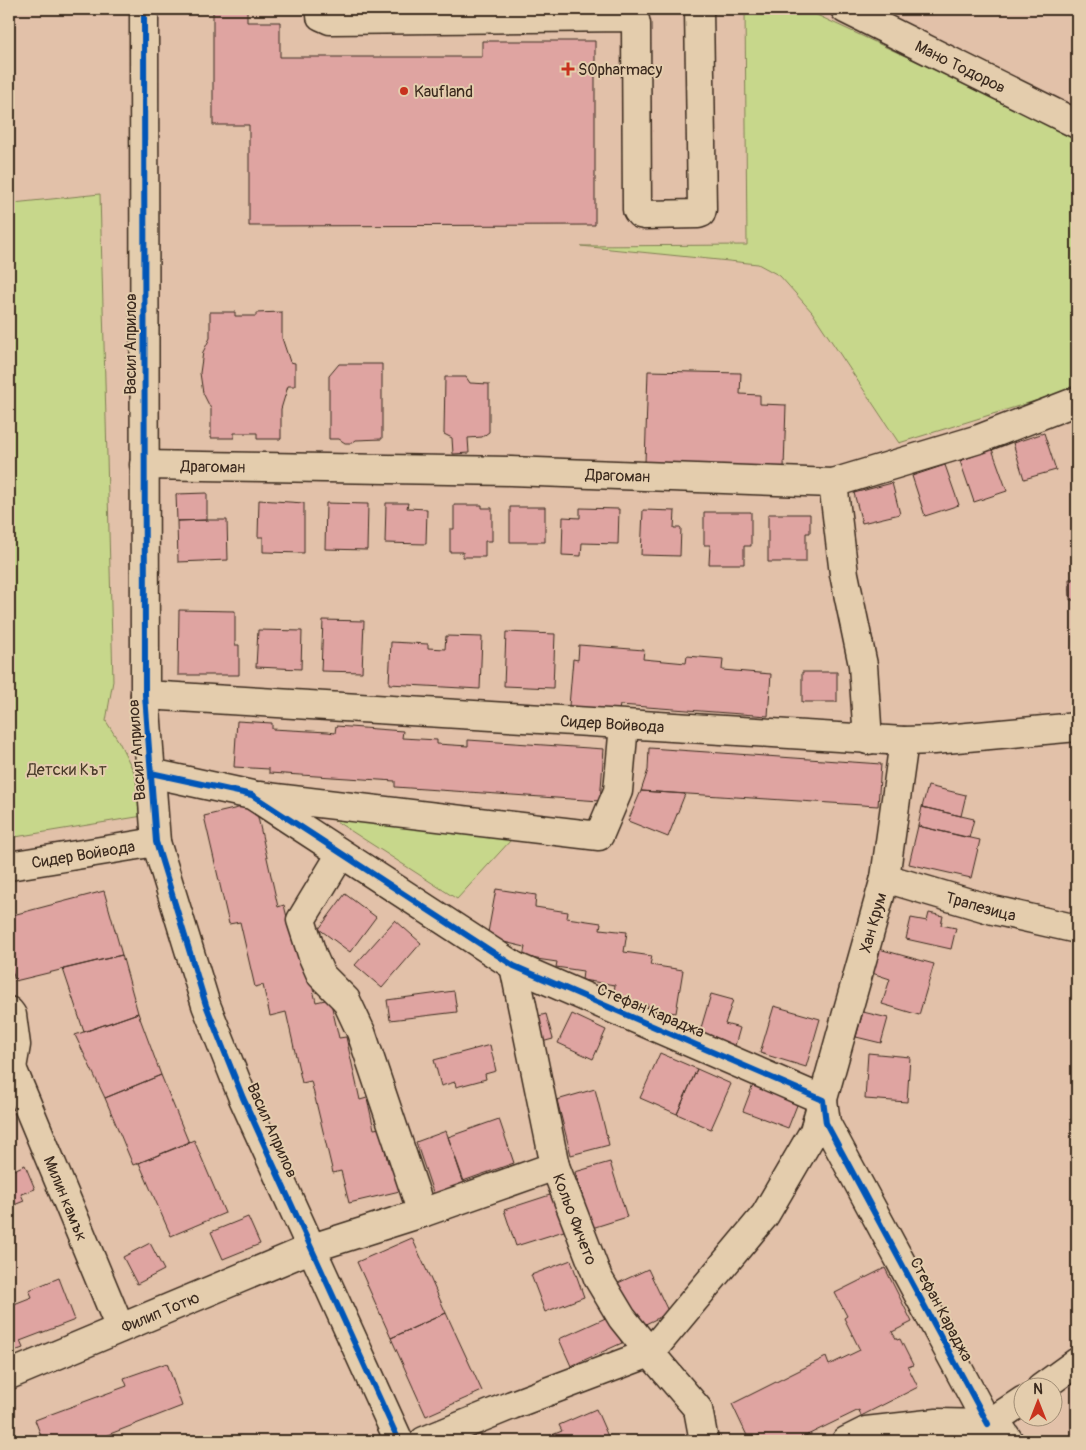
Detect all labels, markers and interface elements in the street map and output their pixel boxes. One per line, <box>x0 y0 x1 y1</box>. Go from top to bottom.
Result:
street label: Мано Тодоров <box>911 36 1009 98</box>
place label: SOpharmacy <box>578 60 662 80</box>
marker: SOpharmacy <box>562 63 574 75</box>
place label: Kaufland <box>414 82 473 102</box>
marker: Kaufland <box>398 85 410 97</box>
street label: Васил Априлов <box>121 293 141 395</box>
street label: Драгоман <box>179 457 245 478</box>
street label: Драгоман <box>584 465 651 487</box>
street label: Васил Априлов <box>123 698 151 801</box>
street label: Сидер Войвода <box>559 711 665 737</box>
park label: Детски Кът <box>26 760 107 780</box>
street label: Сидер Войвода <box>30 837 136 873</box>
street label: Трапезица <box>943 888 1018 926</box>
street label: Хан Крум <box>856 890 891 955</box>
street label: Стефан Караджа <box>594 979 707 1043</box>
street label: Васил Априлов <box>242 1080 302 1181</box>
street label: Милин камък <box>39 1153 92 1244</box>
street label: Кольо Фичето <box>548 1171 601 1268</box>
street label: Стефан Караджа <box>905 1254 977 1365</box>
street label: Филип Тотю <box>118 1287 203 1338</box>
north arrow <box>1014 1378 1064 1428</box>
text: N <box>1033 1381 1043 1398</box>

